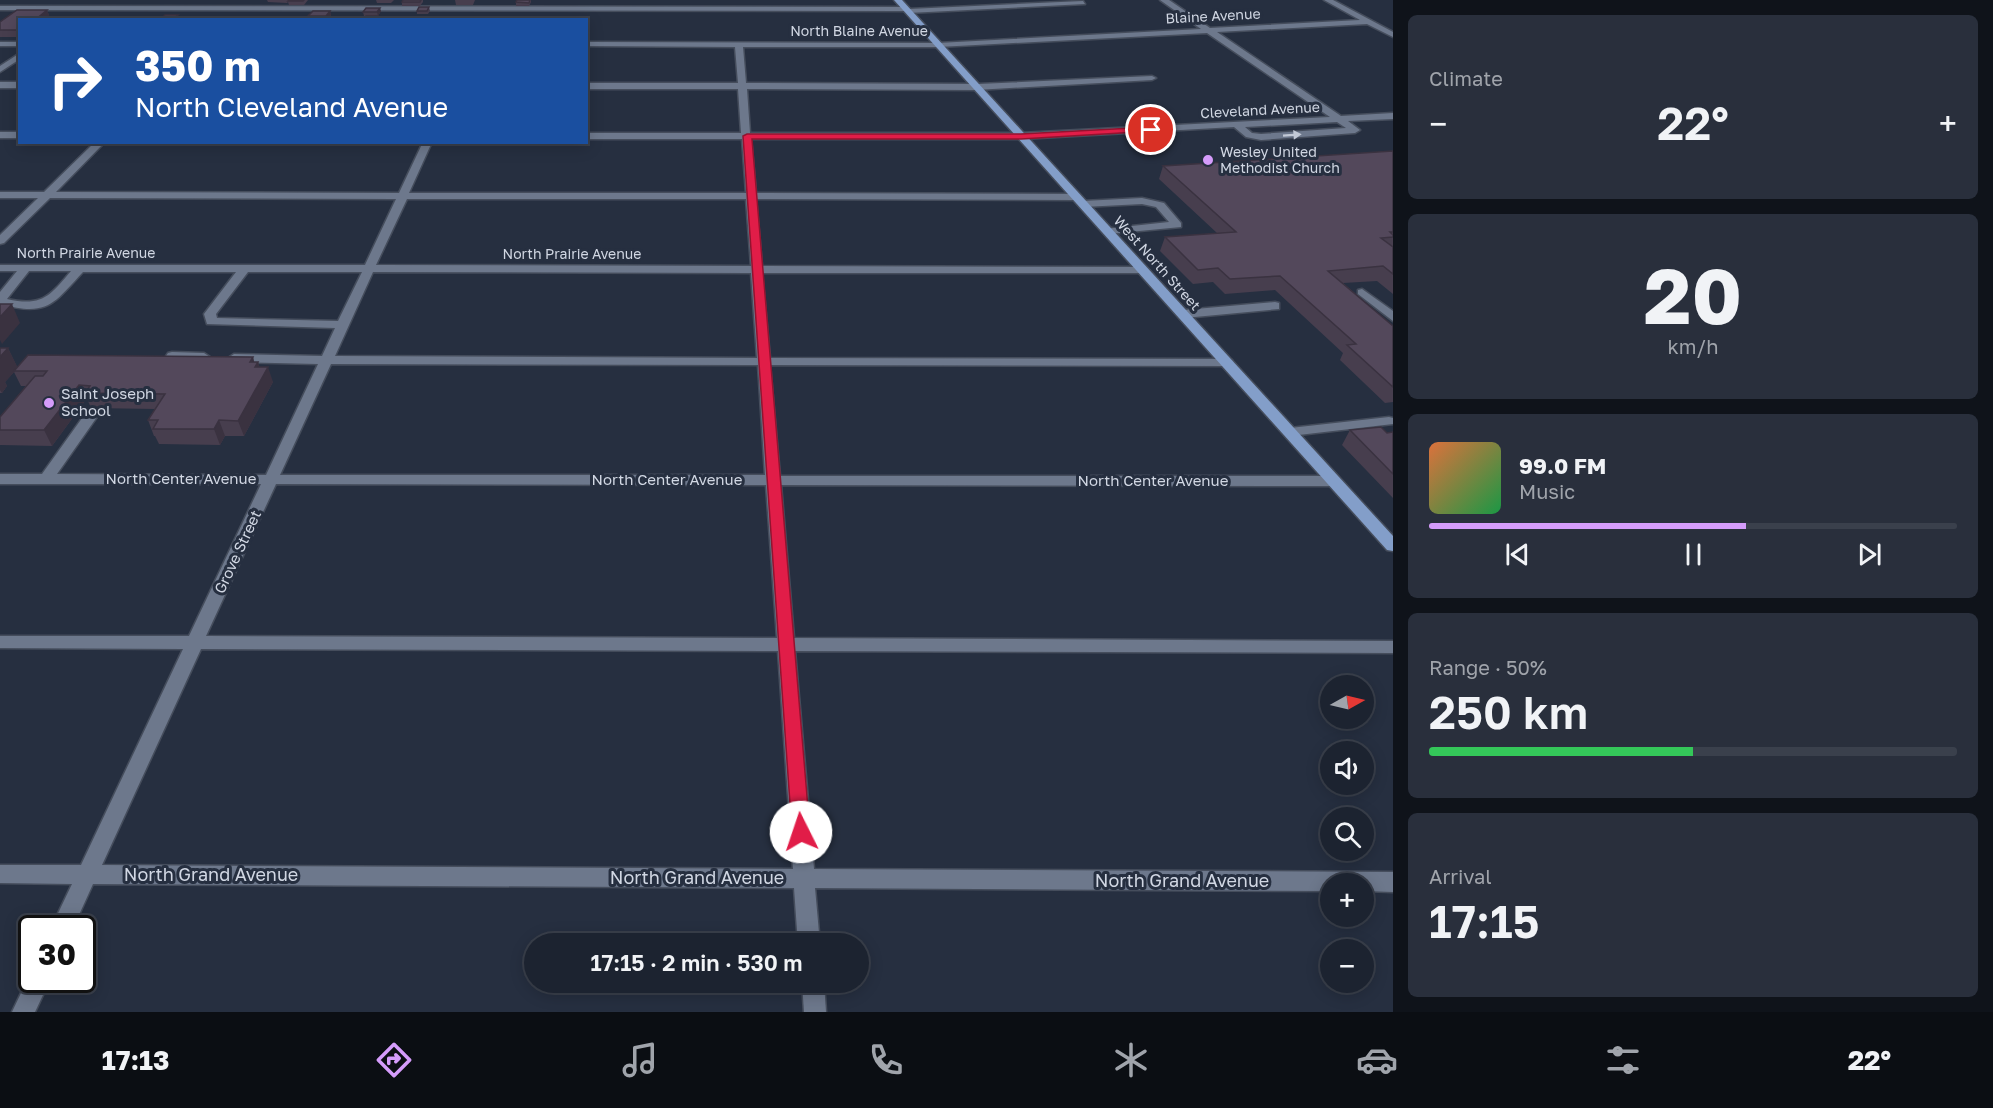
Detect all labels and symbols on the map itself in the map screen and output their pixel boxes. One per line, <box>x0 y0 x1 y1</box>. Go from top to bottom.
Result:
street label: Blaine Avenue <box>1165 5 1261 26</box>
street label: North Blaine Avenue <box>790 22 928 39</box>
street label: Cleveland Avenue <box>1200 98 1320 121</box>
pin <box>1125 104 1176 155</box>
one-way arrow <box>1283 131 1302 140</box>
place label: Wesley United Methodist Church <box>1220 143 1340 176</box>
marker: Wesley United Methodist Church <box>1201 153 1215 167</box>
street label: West North Street <box>1110 212 1204 313</box>
street label: North Prairie Avenue <box>17 244 155 261</box>
street label: North Prairie Avenue <box>503 245 641 262</box>
place label: Saint Joseph School <box>61 384 154 419</box>
marker: Saint Joseph School <box>42 396 56 410</box>
street label: North Center Avenue <box>106 469 257 487</box>
street label: North Center Avenue <box>592 470 743 488</box>
street label: North Center Avenue <box>1078 471 1229 489</box>
street label: Grove Street <box>210 507 264 596</box>
north arrow <box>1320 675 1374 729</box>
position arrow <box>769 800 833 864</box>
street label: North Grand Avenue <box>124 863 298 885</box>
street label: North Grand Avenue <box>610 866 784 888</box>
street label: North Grand Avenue <box>1095 869 1269 891</box>
speed limit sign: 30 <box>18 915 96 993</box>

